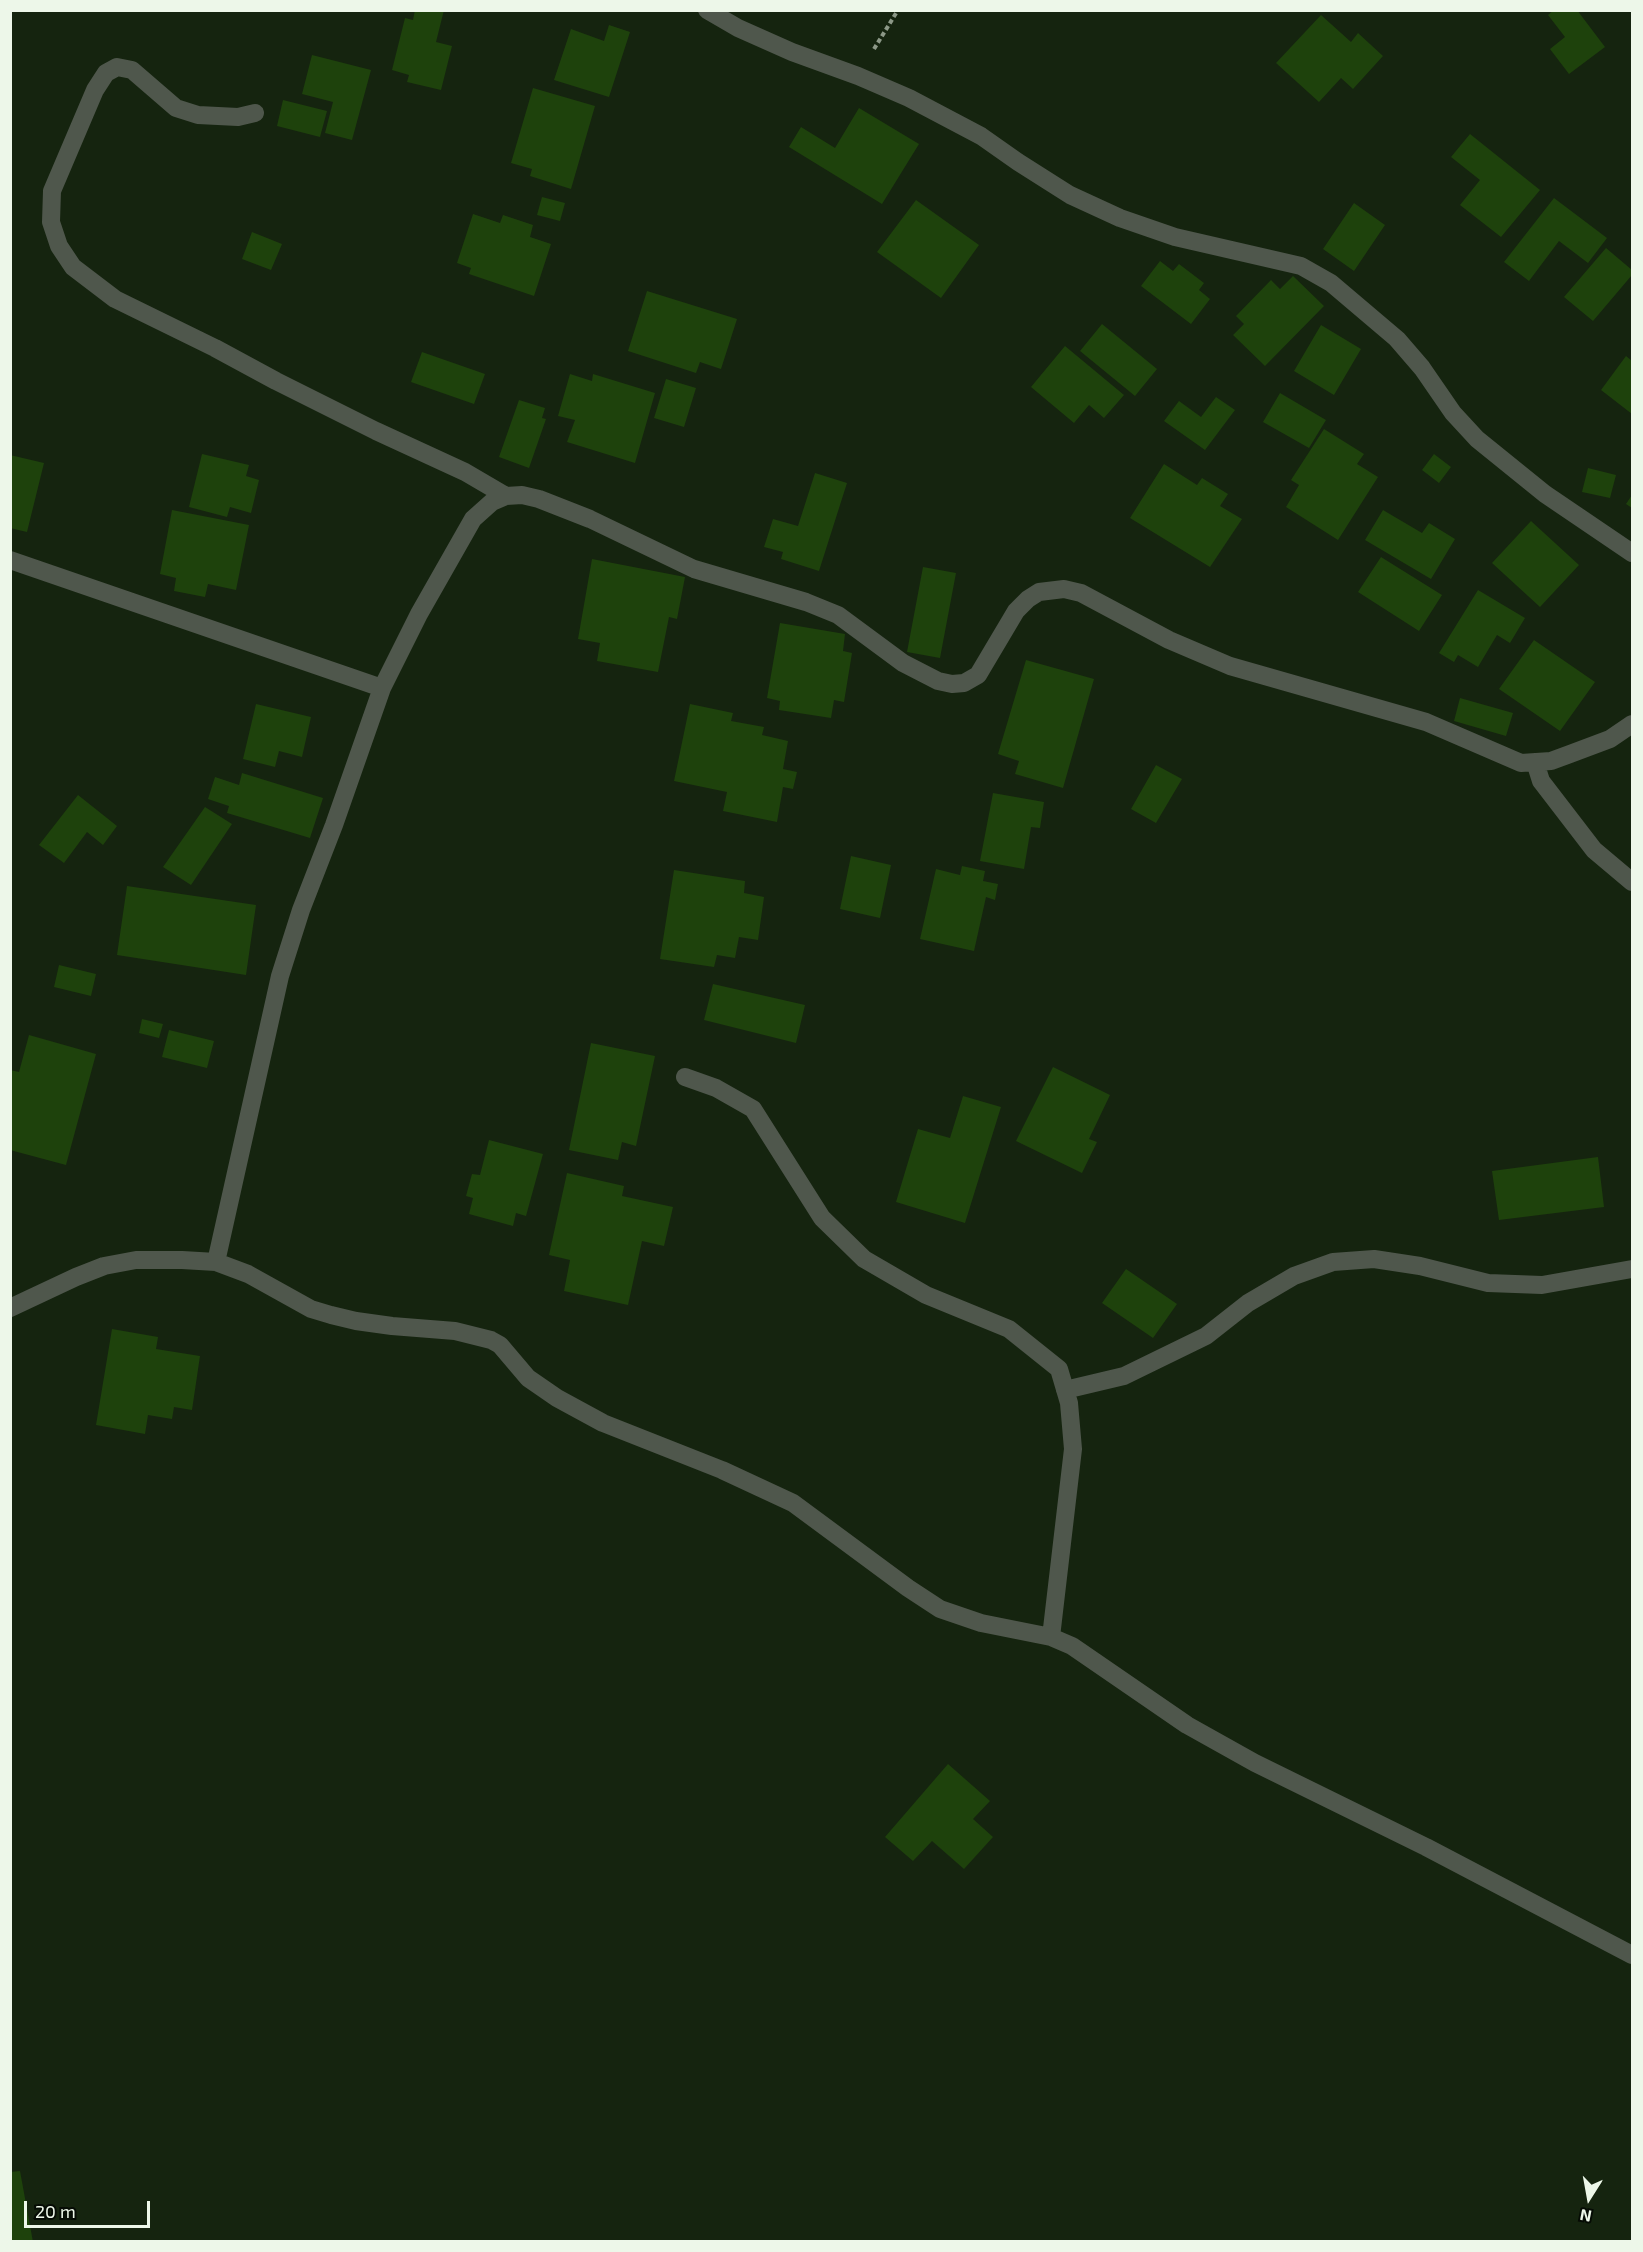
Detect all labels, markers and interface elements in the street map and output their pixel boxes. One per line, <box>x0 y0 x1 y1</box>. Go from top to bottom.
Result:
north arrow <box>1559 2168 1619 2228</box>
scale bar <box>27 2189 153 2227</box>
text: 20 m <box>35 2200 76 2222</box>
text: N <box>1578 2206 1593 2227</box>

